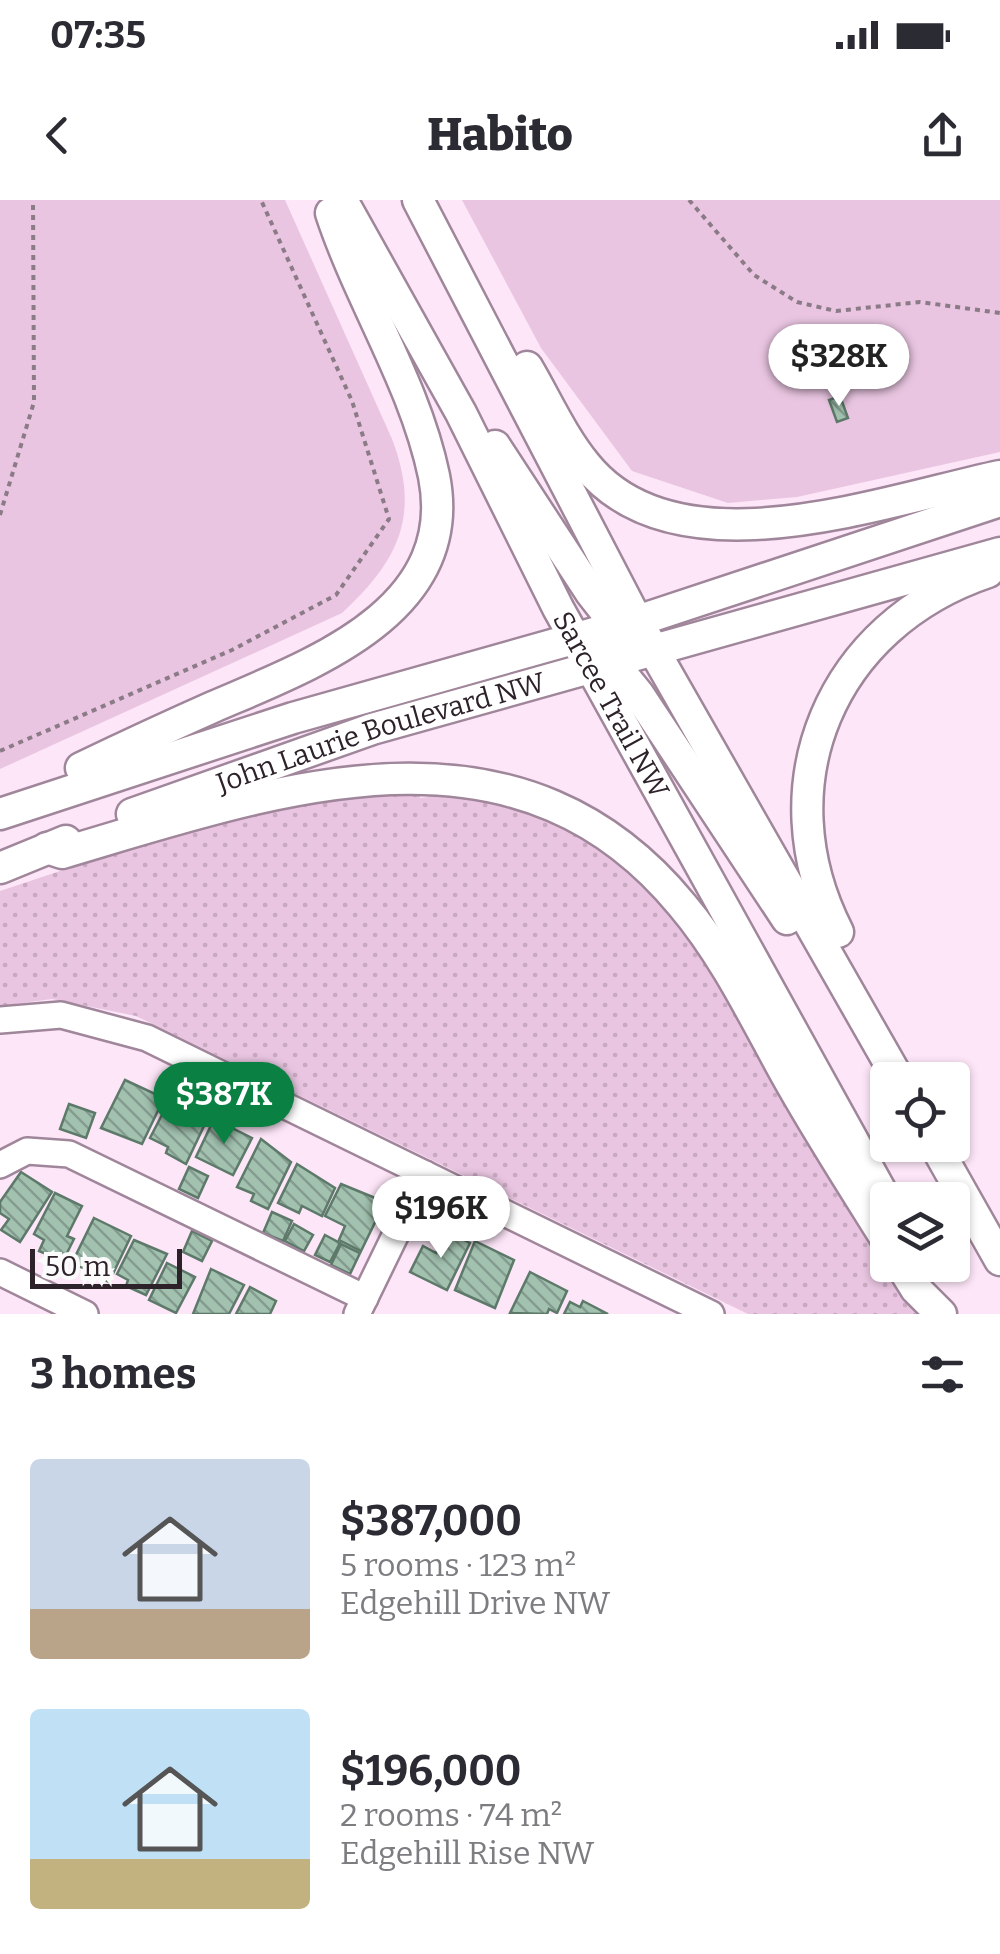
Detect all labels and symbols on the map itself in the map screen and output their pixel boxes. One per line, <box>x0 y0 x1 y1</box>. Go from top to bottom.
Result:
pin: $328K <box>769 324 909 409</box>
street label: Sarcee Trail NW <box>546 606 676 804</box>
street label: John Laurie Boulevard NW <box>211 665 549 800</box>
pin: $387K <box>154 1062 294 1147</box>
pin: $196K <box>371 1176 511 1261</box>
scale bar <box>30 1244 182 1288</box>

